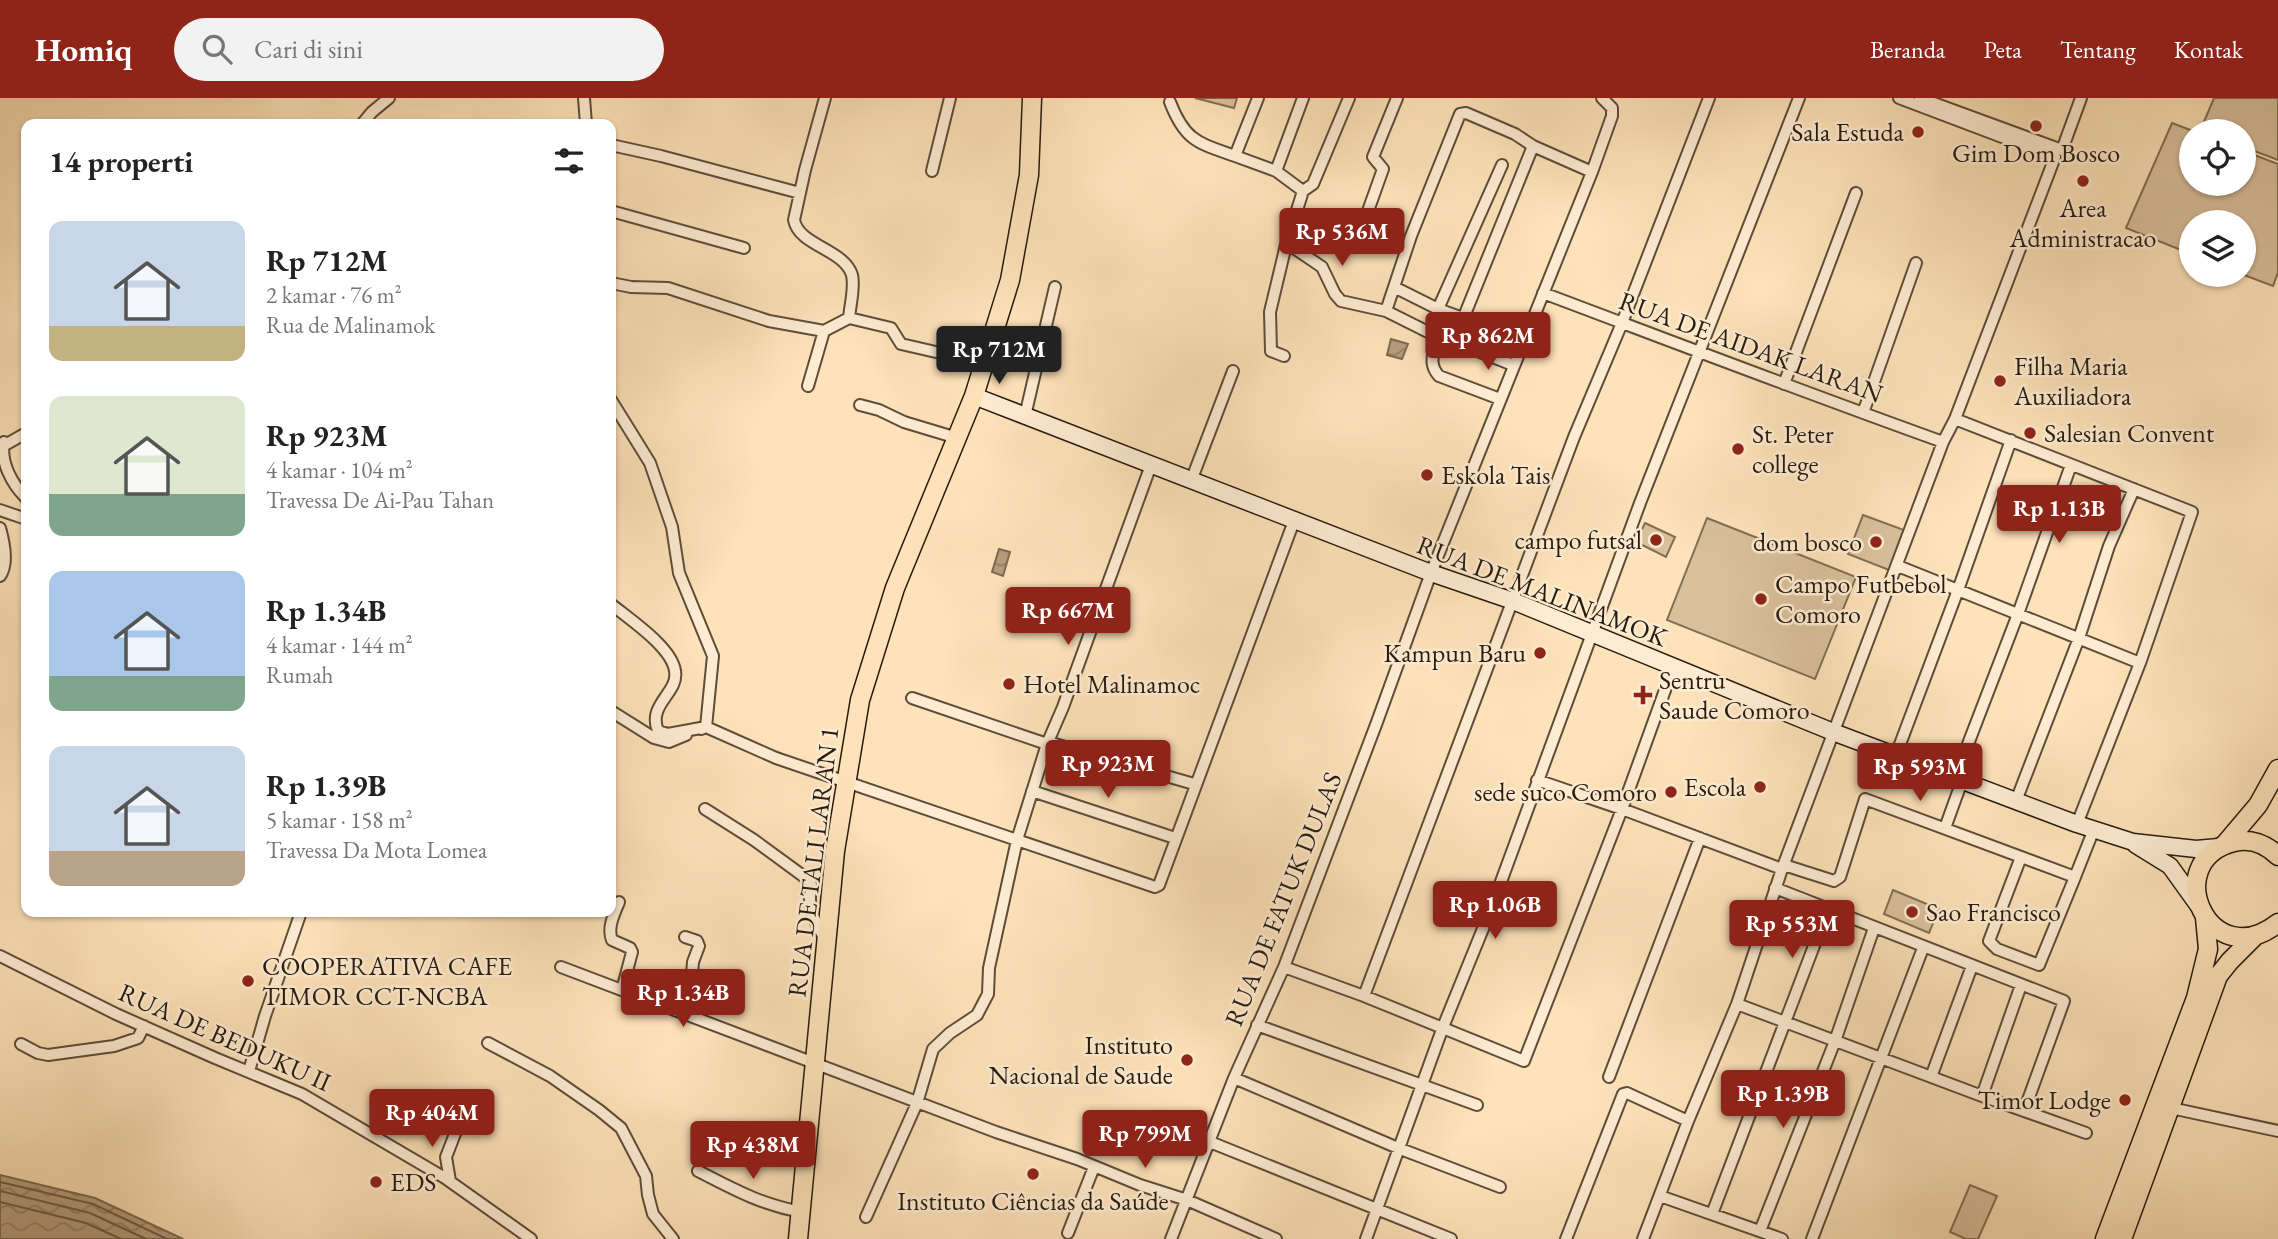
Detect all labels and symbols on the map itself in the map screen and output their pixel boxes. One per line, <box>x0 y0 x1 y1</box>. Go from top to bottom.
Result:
place label: Sala Estuda <box>1791 115 1905 149</box>
marker: Gim Dom Bosco <box>2028 118 2044 134</box>
marker: Sala Estuda <box>1910 124 1926 140</box>
place label: Gim Dom Bosco <box>1952 136 2120 170</box>
marker: Area Administracao <box>2075 173 2091 189</box>
place label: Area Administracao <box>2009 191 2156 255</box>
pin: Rp 536M <box>1277 208 1407 268</box>
street label: RUA DE AIDAK LARAN <box>1614 283 1888 411</box>
pin: Rp 862M <box>1423 313 1553 372</box>
pin: Rp 712M <box>934 327 1064 386</box>
place label: Filha Maria Auxiliadora <box>2013 349 2132 413</box>
marker: Filha Maria Auxiliadora <box>1992 373 2008 389</box>
place label: Salesian Convent <box>2044 416 2214 450</box>
place label: St. Peter college <box>1752 417 1834 481</box>
marker: Salesian Convent <box>2022 425 2038 441</box>
marker: St. Peter college <box>1730 441 1746 457</box>
place label: Eskola Tais <box>1441 458 1550 492</box>
marker: Eskola Tais <box>1419 467 1435 483</box>
pin: Rp 1.13B <box>1987 486 2131 545</box>
place label: campo futsal <box>1514 523 1642 557</box>
place label: dom bosco <box>1753 525 1862 559</box>
street label: RUA DE MALINAMOK <box>1412 528 1672 655</box>
marker: campo futsal <box>1648 532 1664 548</box>
marker: dom bosco <box>1868 534 1884 550</box>
place label: Campo Futbebol Comoro <box>1775 567 1946 631</box>
pin: Rp 667M <box>1003 588 1133 647</box>
marker: Campo Futbebol Comoro <box>1753 591 1769 607</box>
place label: Kampun Baru <box>1384 636 1526 670</box>
marker: Kampun Baru <box>1532 645 1548 661</box>
place label: Sentru Saude Comoro <box>1659 663 1810 727</box>
place label: Hotel Malinamoc <box>1023 667 1200 701</box>
marker: Hotel Malinamoc <box>1001 676 1017 692</box>
marker: Sentru Saude Comoro <box>1633 685 1653 705</box>
street label: RUA DE TALI LARAN 1 <box>780 725 846 999</box>
pin: Rp 923M <box>1043 740 1173 800</box>
pin: Rp 593M <box>1855 744 1985 803</box>
street label: RUA DE FATUK DULAS <box>1217 767 1349 1031</box>
place label: Escola <box>1684 770 1747 804</box>
place label: sede suco Comoro <box>1474 775 1657 809</box>
marker: Escola <box>1752 779 1768 795</box>
marker: sede suco Comoro <box>1663 784 1679 800</box>
pin: Rp 1.06B <box>1423 882 1567 941</box>
place label: Sao Francisco <box>1926 895 2061 929</box>
pin: Rp 553M <box>1727 900 1857 960</box>
marker: Sao Francisco <box>1904 904 1920 920</box>
place label: COOPERATIVA CAFE TIMOR CCT-NCBA <box>262 949 513 1013</box>
pin: Rp 1.34B <box>611 970 755 1029</box>
marker: COOPERATIVA CAFE TIMOR CCT-NCBA <box>240 973 256 989</box>
street label: RUA DE BEDUKU II <box>114 975 337 1099</box>
place label: Instituto Nacional de Saude <box>989 1028 1173 1092</box>
marker: Instituto Nacional de Saude <box>1179 1052 1195 1068</box>
pin: Rp 1.39B <box>1711 1070 1855 1130</box>
place label: Timor Lodge <box>1978 1083 2111 1117</box>
pin: Rp 404M <box>367 1090 497 1149</box>
marker: Timor Lodge <box>2117 1092 2133 1108</box>
pin: Rp 799M <box>1080 1110 1210 1170</box>
pin: Rp 438M <box>688 1122 818 1181</box>
place label: EDS <box>390 1165 436 1199</box>
marker: Instituto Ciências da Saúde <box>1025 1166 1041 1182</box>
marker: EDS <box>368 1174 384 1190</box>
place label: Instituto Ciências da Saúde <box>897 1184 1169 1218</box>

